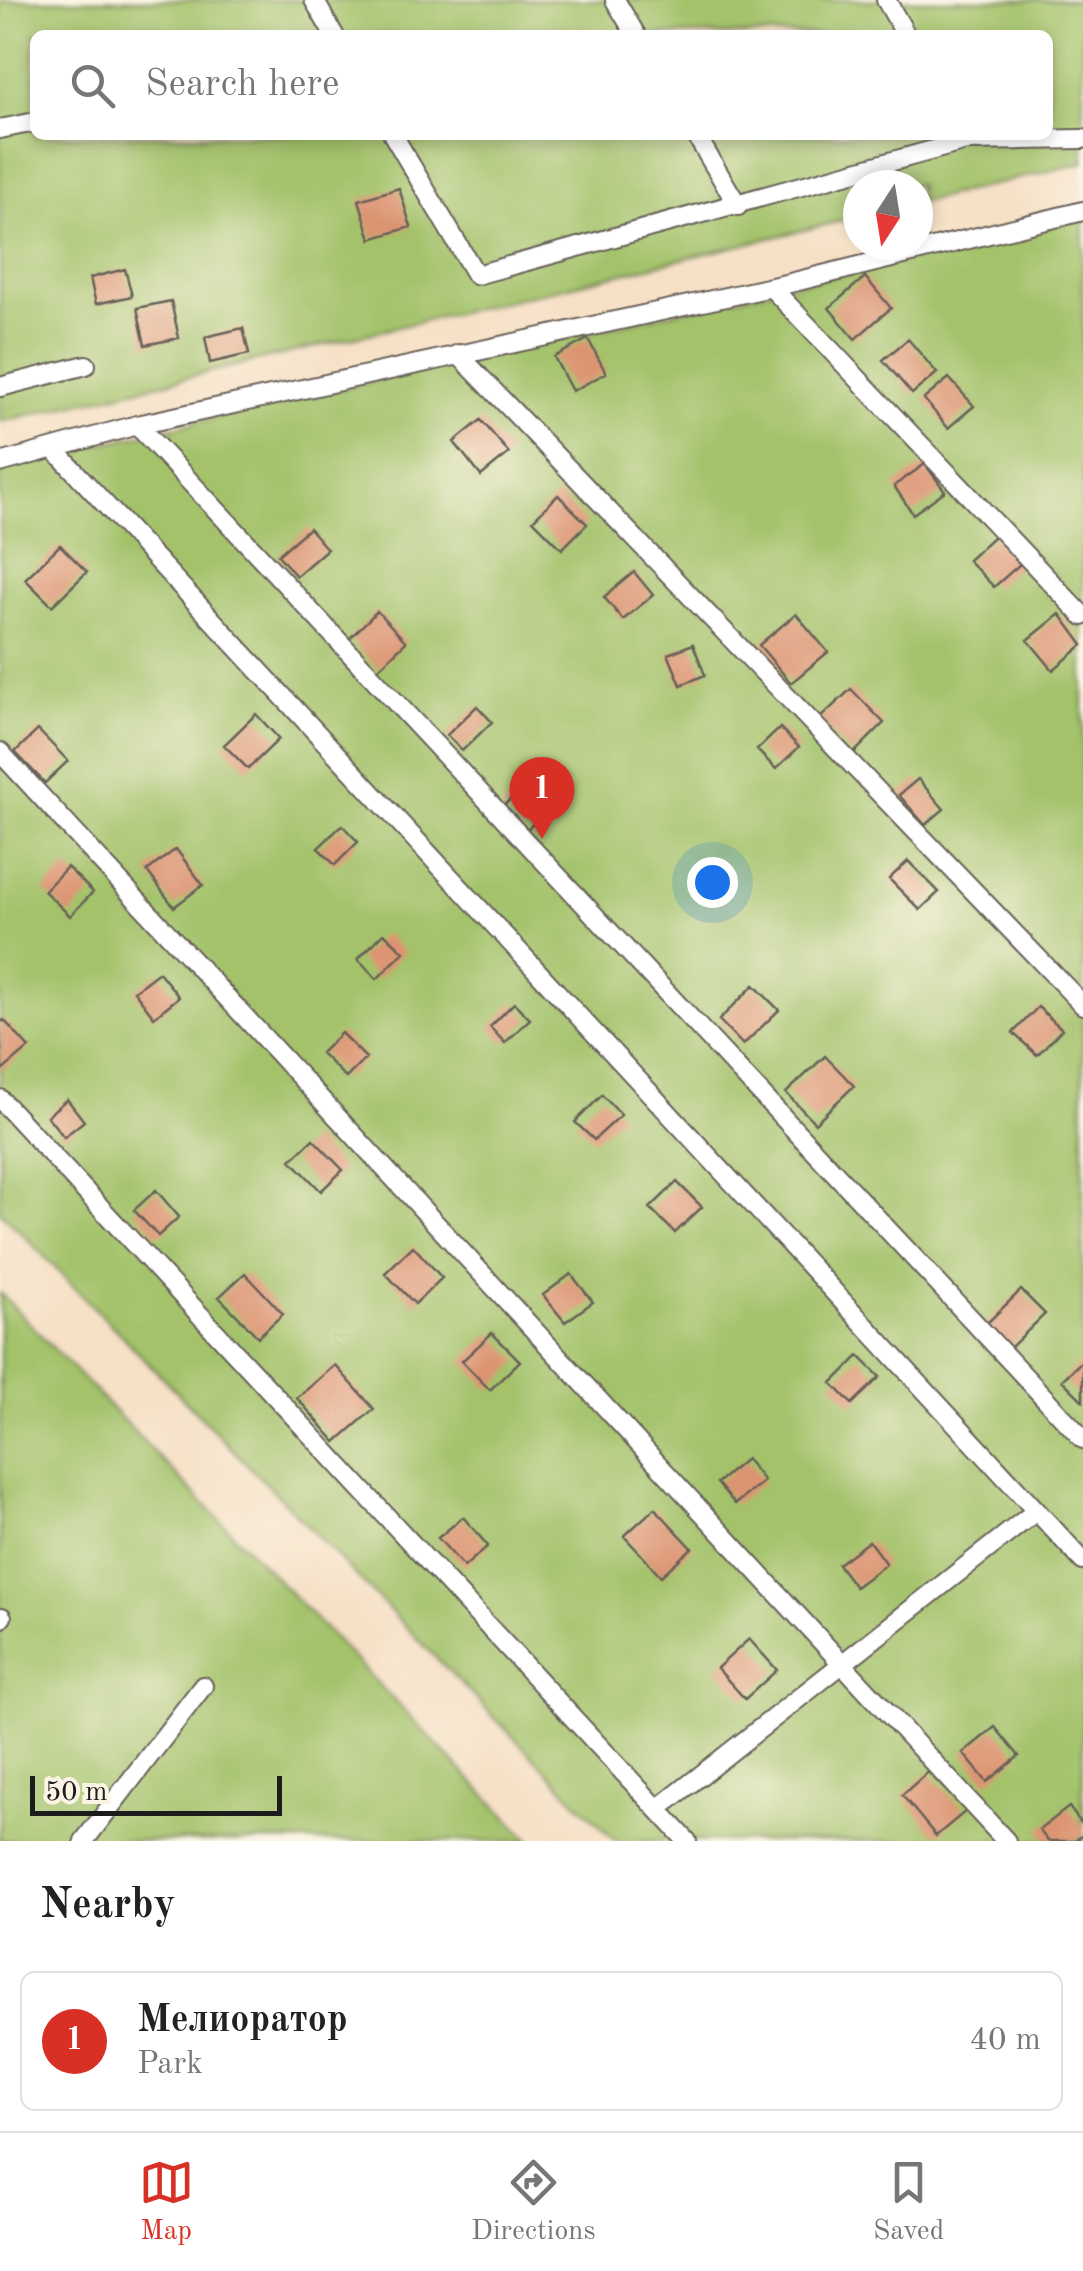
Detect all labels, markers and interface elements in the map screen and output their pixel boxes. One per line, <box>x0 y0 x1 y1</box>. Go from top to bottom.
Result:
search box <box>30 30 1053 140</box>
icon: search <box>65 58 120 113</box>
text: Search here <box>145 66 340 104</box>
north arrow <box>843 170 933 260</box>
pin: 1 <box>510 756 574 839</box>
your location <box>687 857 738 908</box>
scale bar <box>30 1771 282 1816</box>
text: 50 m <box>45 1779 108 1807</box>
text: Nearby <box>40 1885 176 1927</box>
text: Мелиоратор <box>137 2002 348 2040</box>
text: 1 <box>65 2025 84 2057</box>
text: 40 m <box>970 2025 1041 2057</box>
text: Park <box>137 2049 203 2081</box>
tab: Map <box>139 2155 194 2250</box>
tab: Directions <box>471 2155 596 2250</box>
tab: Saved <box>873 2155 944 2250</box>

